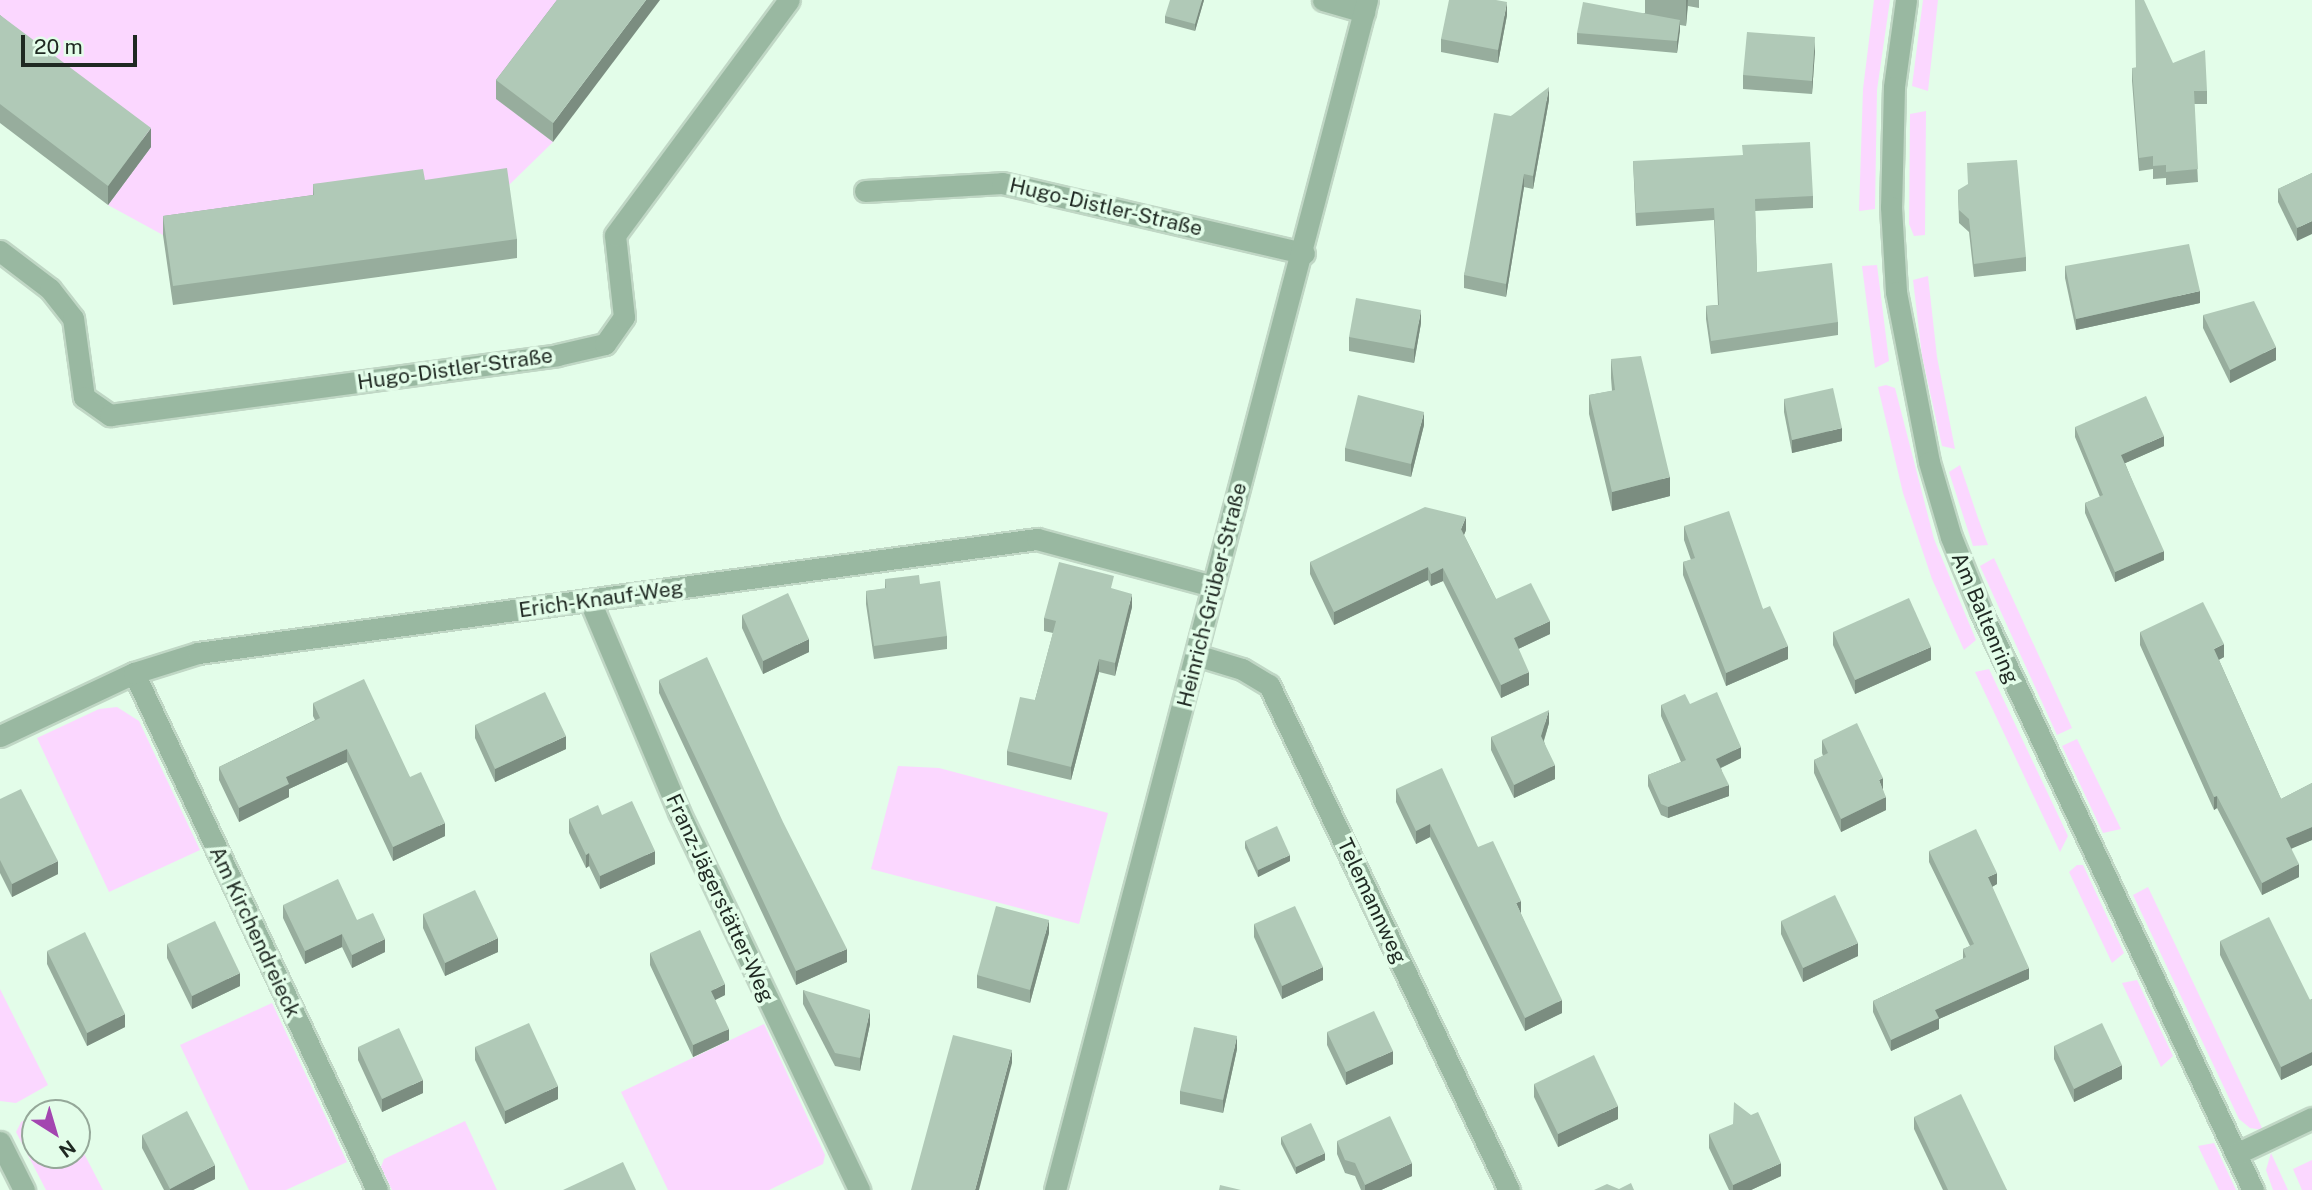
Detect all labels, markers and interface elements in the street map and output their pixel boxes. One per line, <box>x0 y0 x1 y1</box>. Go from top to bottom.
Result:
scale bar <box>24 21 140 65</box>
text: 20 m <box>34 34 83 59</box>
street label: Hugo-Distler-Straße <box>1007 173 1205 241</box>
street label: Hugo-Distler-Straße <box>356 343 554 395</box>
street label: Heinrich-Grüber-Straße <box>1172 480 1252 710</box>
street label: Am Baltenring <box>1946 549 2024 687</box>
street label: Erich-Knauf-Weg <box>517 575 685 623</box>
street label: Franz-Jägerstätter-Weg <box>661 790 779 1006</box>
street label: Telemannweg <box>1332 834 1412 968</box>
street label: Am Kirchendreieck <box>204 842 306 1022</box>
north arrow <box>21 1099 91 1169</box>
text: N <box>55 1136 80 1162</box>

